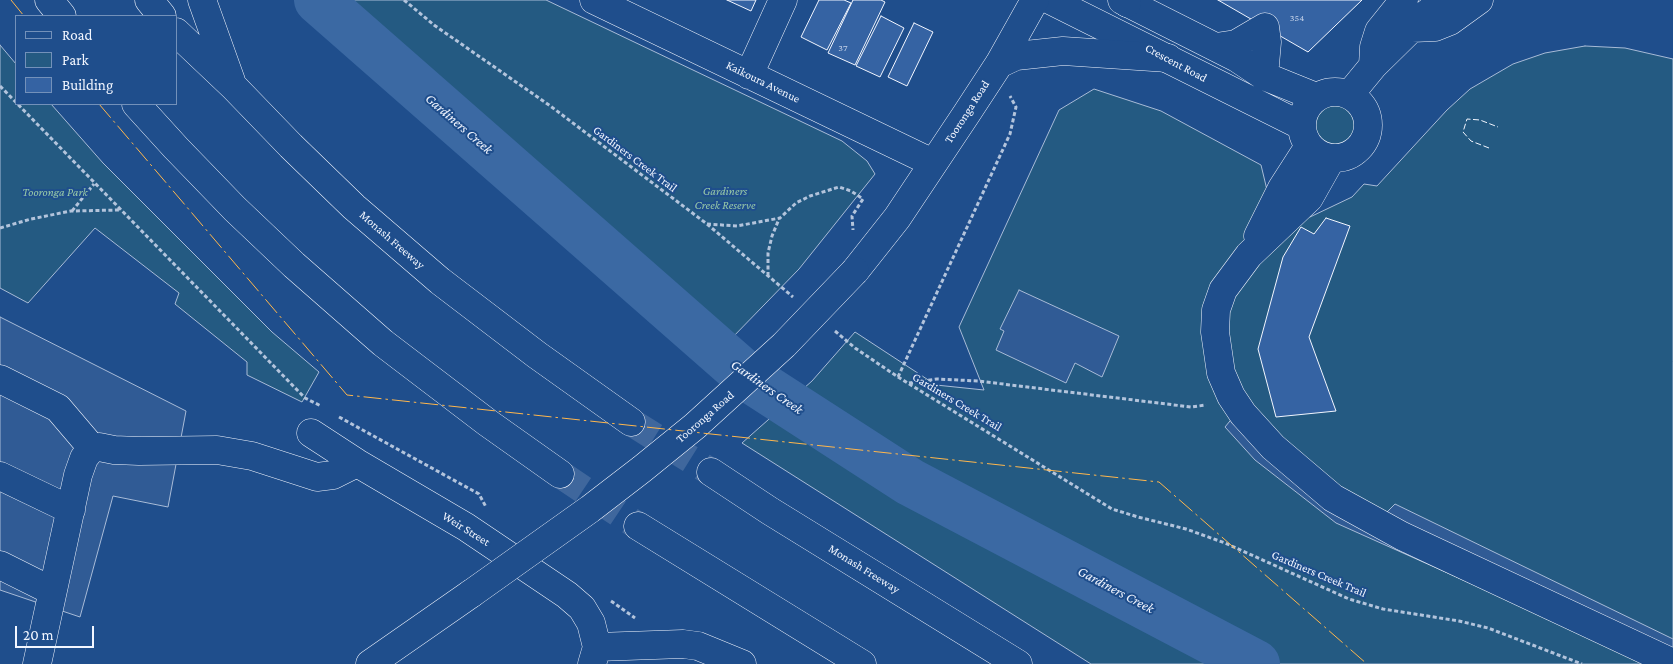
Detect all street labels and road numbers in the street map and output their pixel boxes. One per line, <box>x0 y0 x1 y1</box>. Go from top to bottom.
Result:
street label: Crescent Road <box>1142 41 1210 85</box>
street label: Kaikoura Avenue <box>724 58 802 106</box>
street label: Tooronga Road <box>941 78 993 146</box>
street label: Gardiners Creek Trail <box>590 123 680 195</box>
street label: Monash Freeway <box>357 208 427 272</box>
street label: Gardiners Creek Trail <box>910 370 1004 434</box>
street label: Tooronga Road <box>673 388 737 446</box>
street label: Weir Street <box>439 509 493 549</box>
street label: Monash Freeway <box>826 541 902 597</box>
street label: Gardiners Creek Trail <box>1269 548 1369 600</box>

